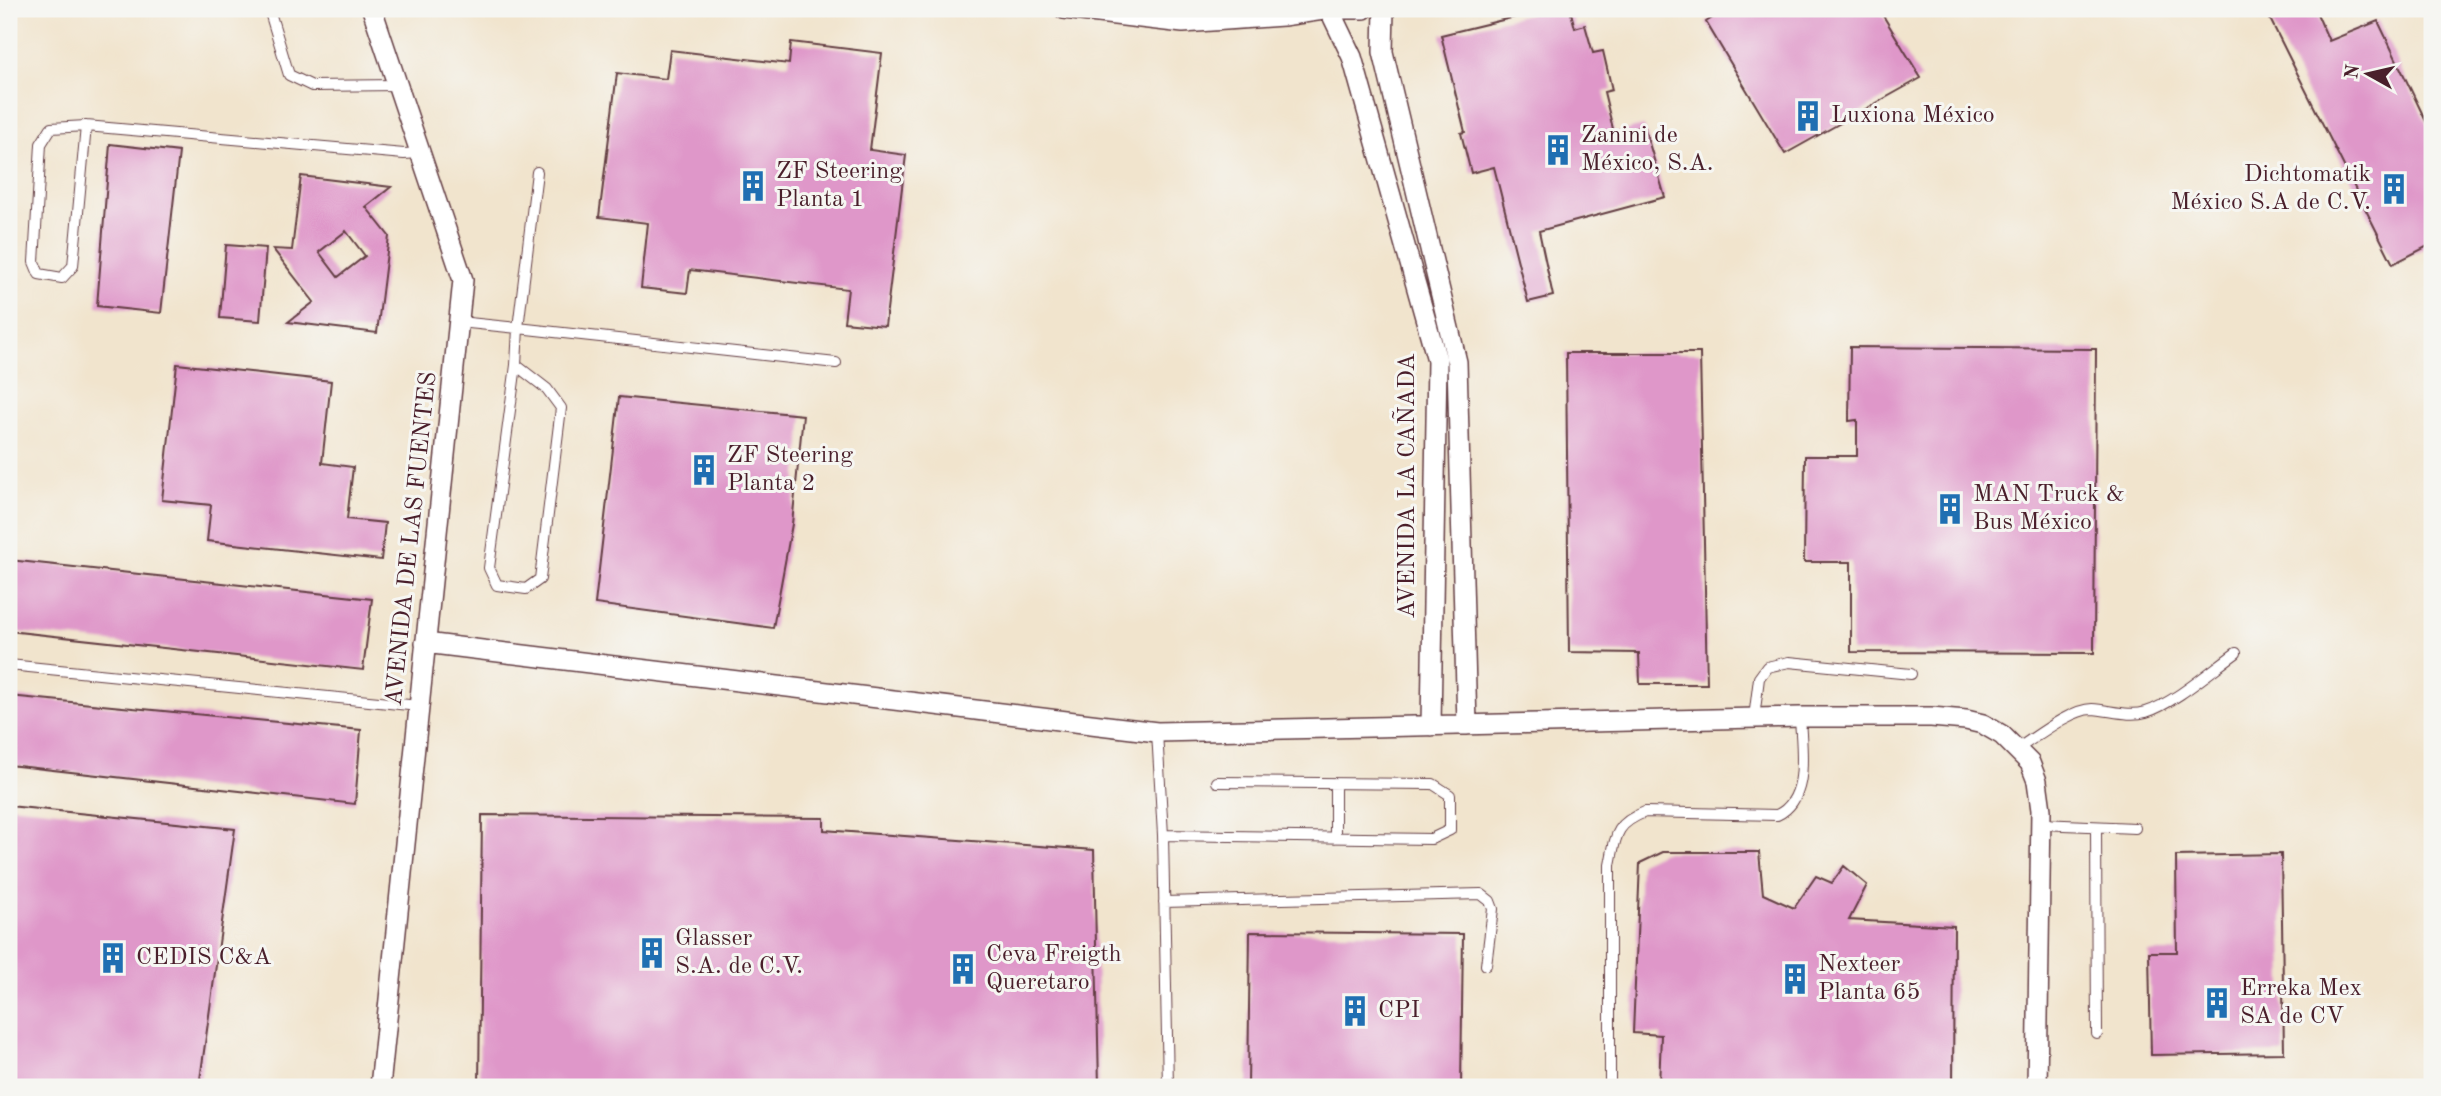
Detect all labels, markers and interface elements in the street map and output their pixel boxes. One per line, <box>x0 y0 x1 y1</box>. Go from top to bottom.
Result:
north arrow <box>2332 38 2402 108</box>
text: N <box>2343 63 2364 80</box>
building icon: Luxiona México <box>1791 99 1825 133</box>
place label: Luxiona México <box>1831 104 1995 128</box>
place label: Zanini de México, S.A. <box>1581 124 1714 176</box>
building icon: Zanini de México, S.A. <box>1541 133 1575 167</box>
place label: ZF Steering Planta 1 <box>776 160 902 212</box>
place label: Dichtomatik México S.A de C.V. <box>2170 163 2371 215</box>
building icon: ZF Steering Planta 1 <box>736 169 770 203</box>
building icon: Dichtomatik México S.A de C.V. <box>2377 172 2411 206</box>
street label: AVENIDA LA CAÑADA <box>1391 353 1420 619</box>
street label: AVENIDA DE LAS FUENTES <box>382 371 442 707</box>
place label: ZF Steering Planta 2 <box>727 444 853 496</box>
building icon: ZF Steering Planta 2 <box>687 453 721 487</box>
place label: MAN Truck & Bus México <box>1973 483 2125 535</box>
building icon: MAN Truck & Bus México <box>1933 492 1967 526</box>
place label: Glasser S.A. de C.V. <box>675 927 803 979</box>
building icon: Glasser S.A. de C.V. <box>635 936 669 970</box>
building icon: CEDIS C&A <box>96 941 130 975</box>
place label: Ceva Freigth Queretaro <box>986 943 1122 995</box>
place label: CEDIS C&A <box>136 946 272 970</box>
building icon: Ceva Freigth Queretaro <box>946 952 980 986</box>
place label: Nexteer Planta 65 <box>1818 953 1920 1005</box>
building icon: Nexteer Planta 65 <box>1778 962 1812 996</box>
place label: Erreka Mex SA de CV <box>2240 977 2362 1029</box>
building icon: Erreka Mex SA de CV <box>2200 986 2234 1020</box>
building icon: CPI <box>1338 994 1372 1028</box>
place label: CPI <box>1378 999 1420 1023</box>

